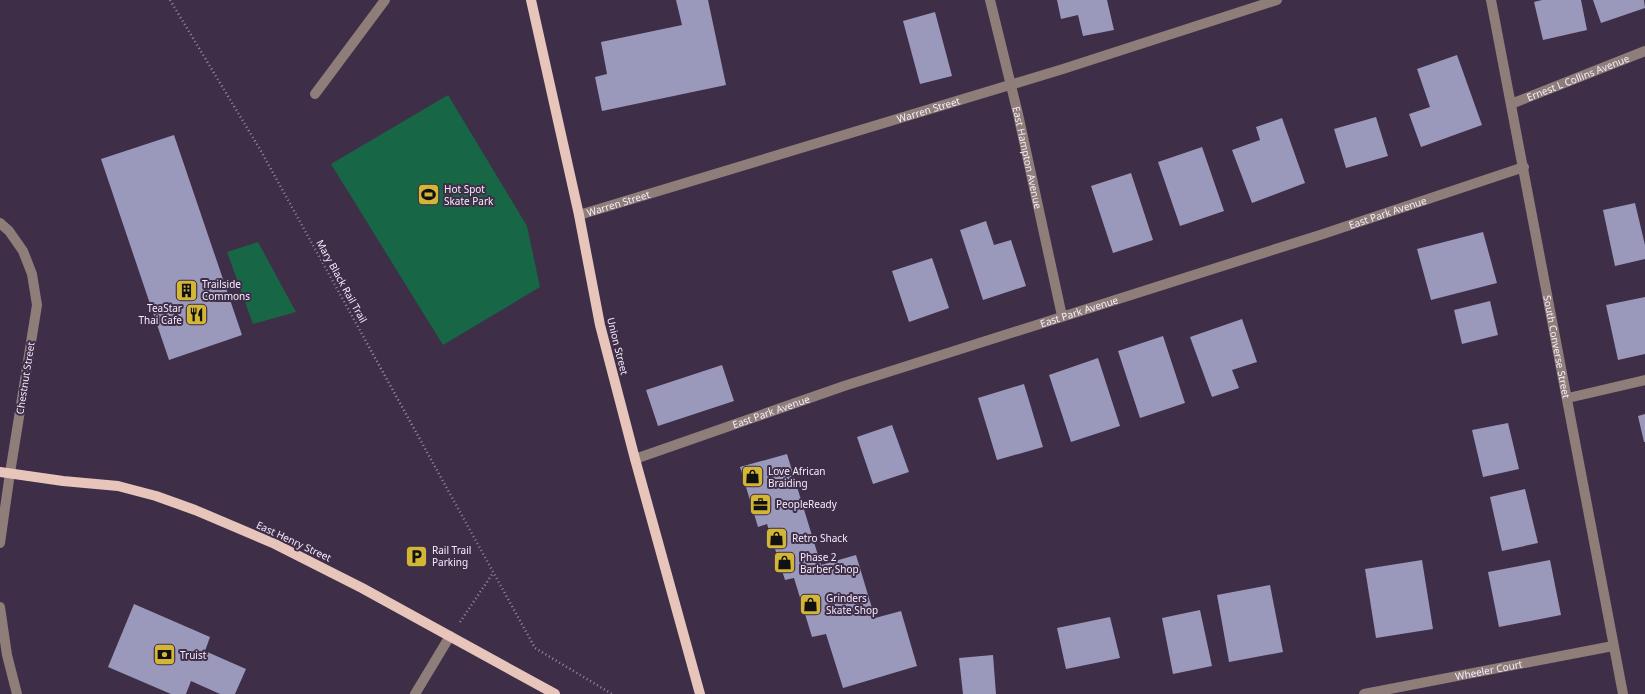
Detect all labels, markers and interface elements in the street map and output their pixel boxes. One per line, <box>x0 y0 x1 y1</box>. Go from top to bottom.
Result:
street label: Ernest L Collins Avenue <box>1525 51 1632 104</box>
street label: Warren Street <box>895 93 962 126</box>
street label: East Hampton Avenue <box>1009 105 1046 210</box>
sports icon: Hot Spot Skate Park <box>416 182 442 208</box>
place label: Hot Spot Skate Park <box>444 182 494 208</box>
street label: Warren Street <box>585 187 652 219</box>
street label: East Park Avenue <box>1347 193 1429 232</box>
street label: Mary Black Rail Trail <box>313 237 371 325</box>
building icon: Trailside Commons <box>173 277 199 303</box>
place label: Trailside Commons <box>202 277 250 303</box>
street label: East Park Avenue <box>1038 292 1120 330</box>
street label: South Converse Street <box>1540 294 1574 400</box>
place label: TeaStar Thai Cafe <box>138 301 182 327</box>
restaurant icon: TeaStar Thai Cafe <box>184 301 210 327</box>
street label: Union Street <box>604 316 632 377</box>
street label: Chestnut Street <box>12 340 38 415</box>
street label: East Park Avenue <box>730 391 812 432</box>
shop icon: Love African Braiding <box>739 464 765 490</box>
place label: Love African Braiding <box>768 464 826 490</box>
office icon: PeopleReady <box>747 491 773 517</box>
place label: PeopleReady <box>776 497 838 511</box>
street label: East Henry Street <box>254 518 334 565</box>
shop icon: Retro Shack <box>763 525 789 551</box>
place label: Retro Shack <box>792 531 848 545</box>
parking icon: Rail Trail Parking <box>403 543 429 569</box>
place label: Rail Trail Parking <box>432 543 471 569</box>
shop icon: Phase 2 Barber Shop <box>771 550 797 576</box>
place label: Phase 2 Barber Shop <box>800 550 859 576</box>
shop icon: Grinders Skate Shop <box>797 591 823 617</box>
place label: Grinders Skate Shop <box>826 591 878 617</box>
bank icon: Truist <box>151 642 177 668</box>
place label: Truist <box>180 648 207 662</box>
street label: Wheeler Court <box>1454 657 1524 683</box>

